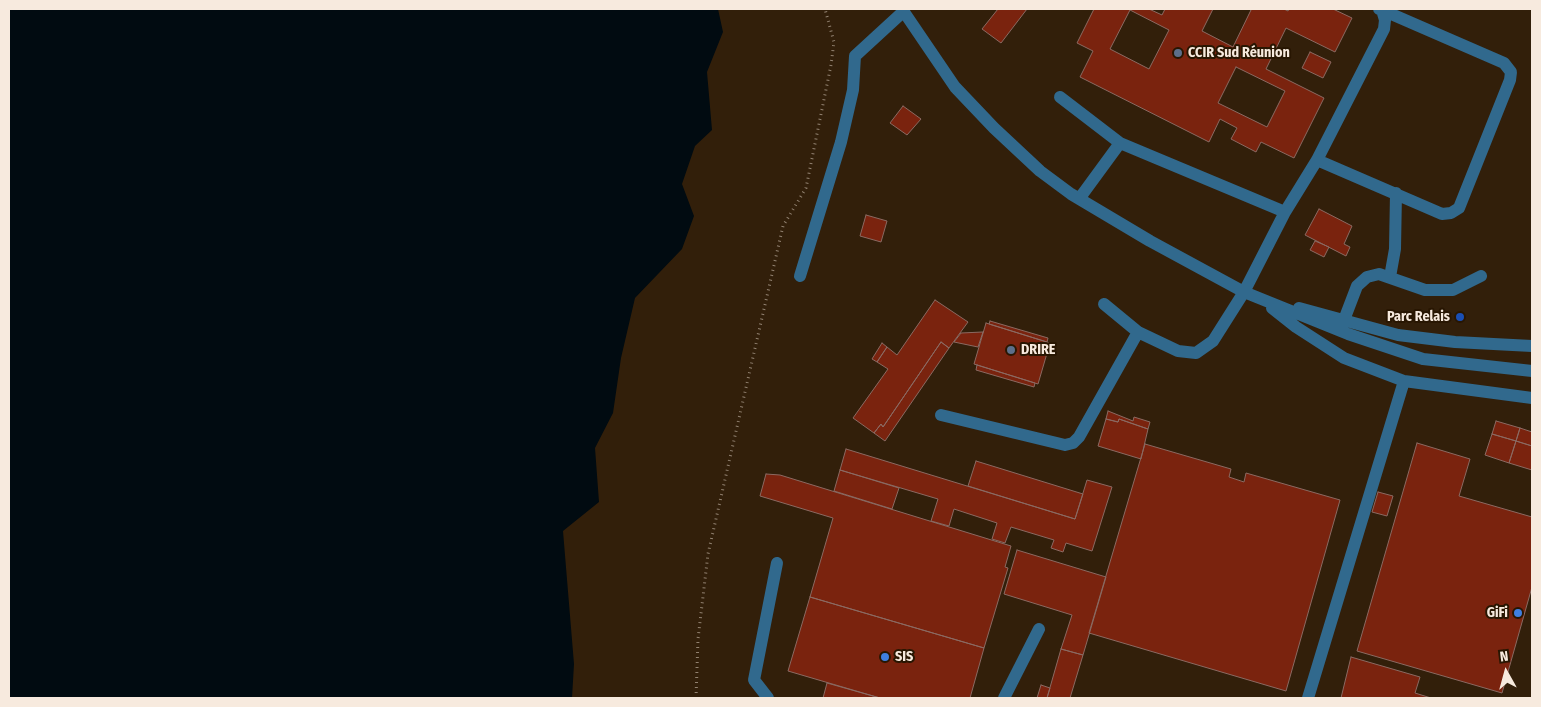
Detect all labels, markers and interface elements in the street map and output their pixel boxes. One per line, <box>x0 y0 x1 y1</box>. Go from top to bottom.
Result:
place label: CCIR Sud Réunion <box>1188 45 1290 61</box>
marker: CCIR Sud Réunion <box>1172 47 1184 59</box>
place label: Parc Relais <box>1387 309 1450 325</box>
marker: Parc Relais <box>1454 311 1466 323</box>
place label: DRIRE <box>1021 342 1055 358</box>
marker: DRIRE <box>1005 344 1017 356</box>
place label: GiFi <box>1487 605 1508 621</box>
marker: GiFi <box>1512 607 1524 619</box>
north arrow <box>1481 647 1531 697</box>
text: N <box>1499 648 1509 666</box>
place label: SIS <box>895 649 913 665</box>
marker: SIS <box>879 651 891 663</box>

